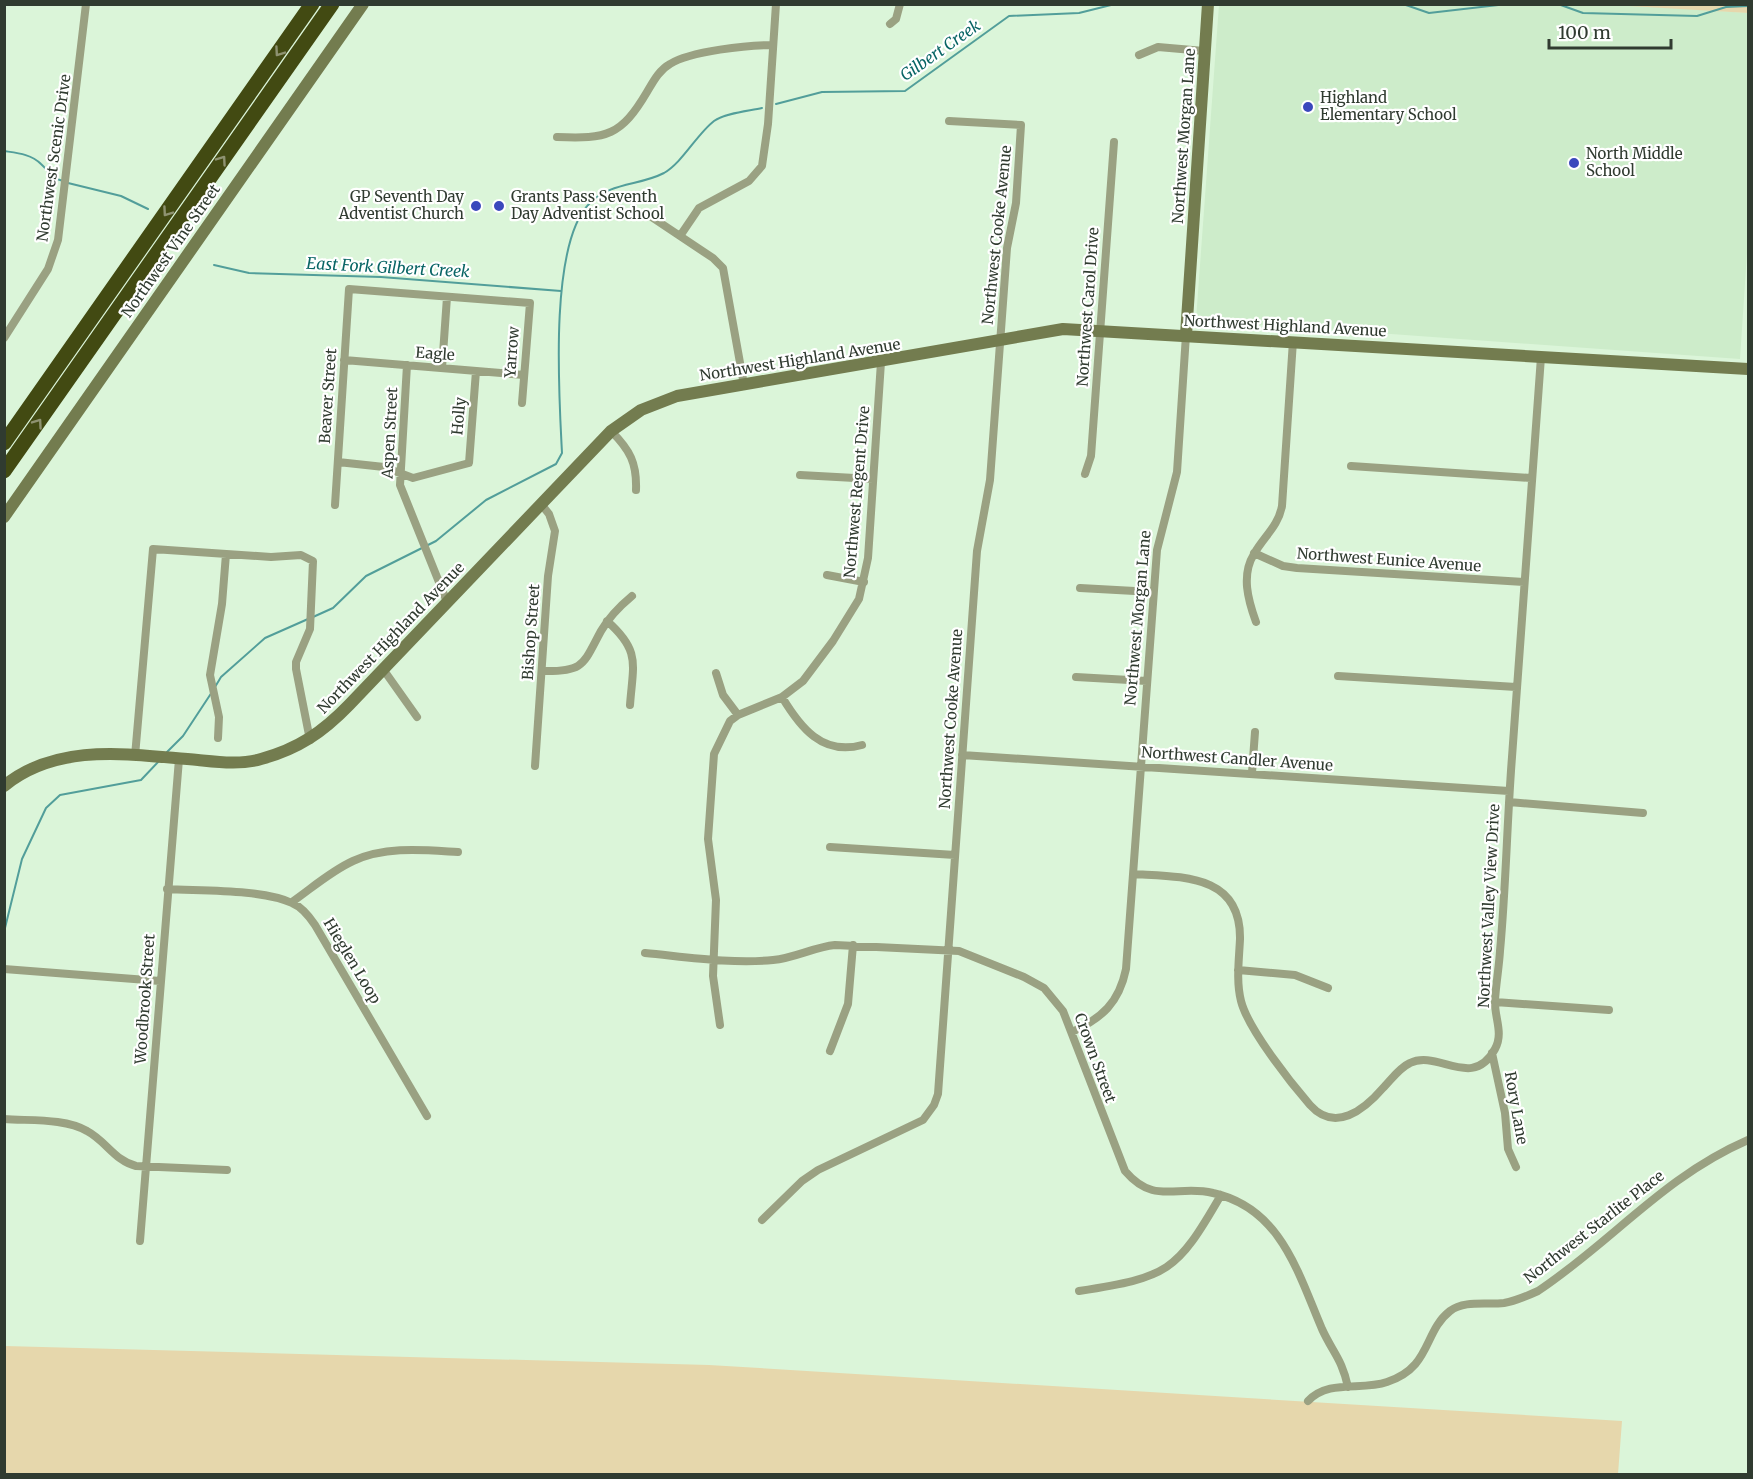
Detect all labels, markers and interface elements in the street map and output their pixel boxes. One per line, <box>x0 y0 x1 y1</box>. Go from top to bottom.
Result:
scale bar <box>1549 12 1670 50</box>
water label: Gilbert Creek <box>896 15 984 85</box>
text: 100 m <box>1558 21 1611 44</box>
one-way arrow <box>275 46 286 57</box>
street label: Northwest Morgan Lane <box>1168 48 1199 224</box>
street label: Northwest Scenic Drive <box>32 73 75 243</box>
place label: Highland Elementary School <box>1320 88 1457 124</box>
marker: Highland Elementary School <box>1301 100 1315 114</box>
street label: Northwest Cooke Avenue <box>978 144 1015 326</box>
place label: North Middle School <box>1586 144 1683 180</box>
one-way arrow <box>215 156 226 167</box>
marker: North Middle School <box>1567 156 1581 170</box>
street label: Northwest Vine Street <box>117 180 224 321</box>
place label: GP Seventh Day Adventist Church <box>338 187 464 223</box>
place label: Grants Pass Seventh Day Adventist School <box>511 187 665 223</box>
marker: GP Seventh Day Adventist Church <box>469 199 483 213</box>
marker: Grants Pass Seventh Day Adventist School <box>492 199 506 213</box>
one-way arrow <box>163 205 174 216</box>
street label: Northwest Carol Drive <box>1072 226 1103 387</box>
water label: East Fork Gilbert Creek <box>306 253 470 281</box>
street label: Northwest Highland Avenue <box>1183 311 1387 340</box>
street label: Yarrow <box>500 325 523 379</box>
street label: Northwest Highland Avenue <box>698 334 902 385</box>
street label: Eagle <box>415 343 456 364</box>
street label: Beaver Street <box>315 348 340 444</box>
street label: Aspen Street <box>378 387 401 480</box>
street label: Holly <box>447 396 470 436</box>
street label: Northwest Regent Drive <box>840 405 874 579</box>
one-way arrow <box>31 419 42 430</box>
street label: Northwest Morgan Lane <box>1120 529 1155 706</box>
street label: Northwest Eunice Avenue <box>1296 544 1482 575</box>
street label: Northwest Highland Avenue <box>313 558 468 717</box>
street label: Bishop Street <box>518 583 543 681</box>
street label: Northwest Cooke Avenue <box>935 628 966 810</box>
street label: Northwest Candler Avenue <box>1141 742 1334 775</box>
street label: Northwest Valley View Drive <box>1474 803 1503 1008</box>
street label: Hieglen Loop <box>320 915 385 1007</box>
street label: Woodbrook Street <box>130 933 159 1066</box>
street label: Crown Street <box>1070 1010 1121 1105</box>
street label: Rory Lane <box>1501 1070 1532 1146</box>
street label: Northwest Starlite Place <box>1520 1166 1668 1287</box>

